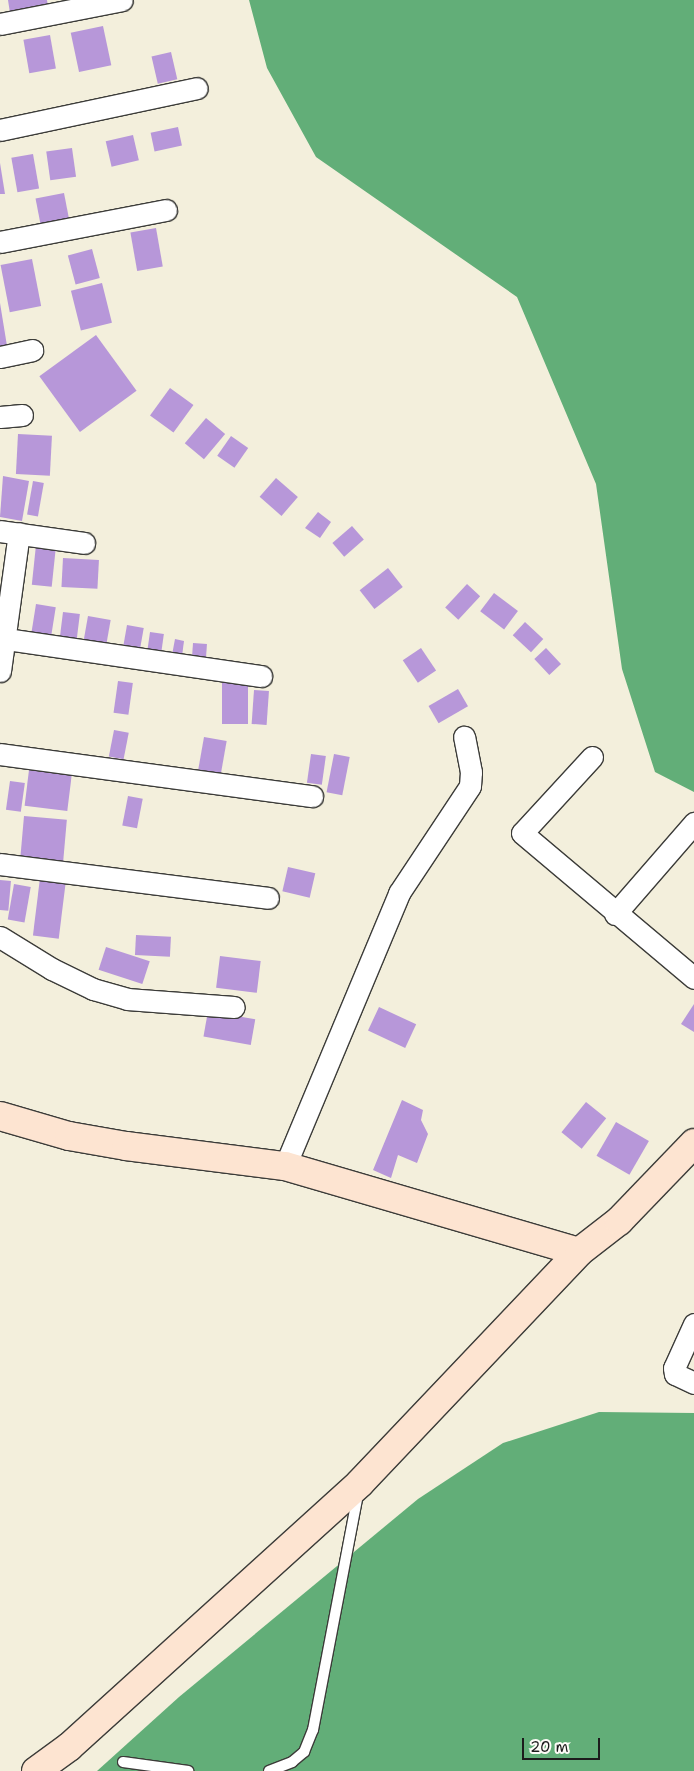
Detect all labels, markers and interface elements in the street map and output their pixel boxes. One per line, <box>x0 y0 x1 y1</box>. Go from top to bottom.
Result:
scale bar <box>524 1728 602 1760</box>
text: 20 m <box>530 1737 569 1757</box>

